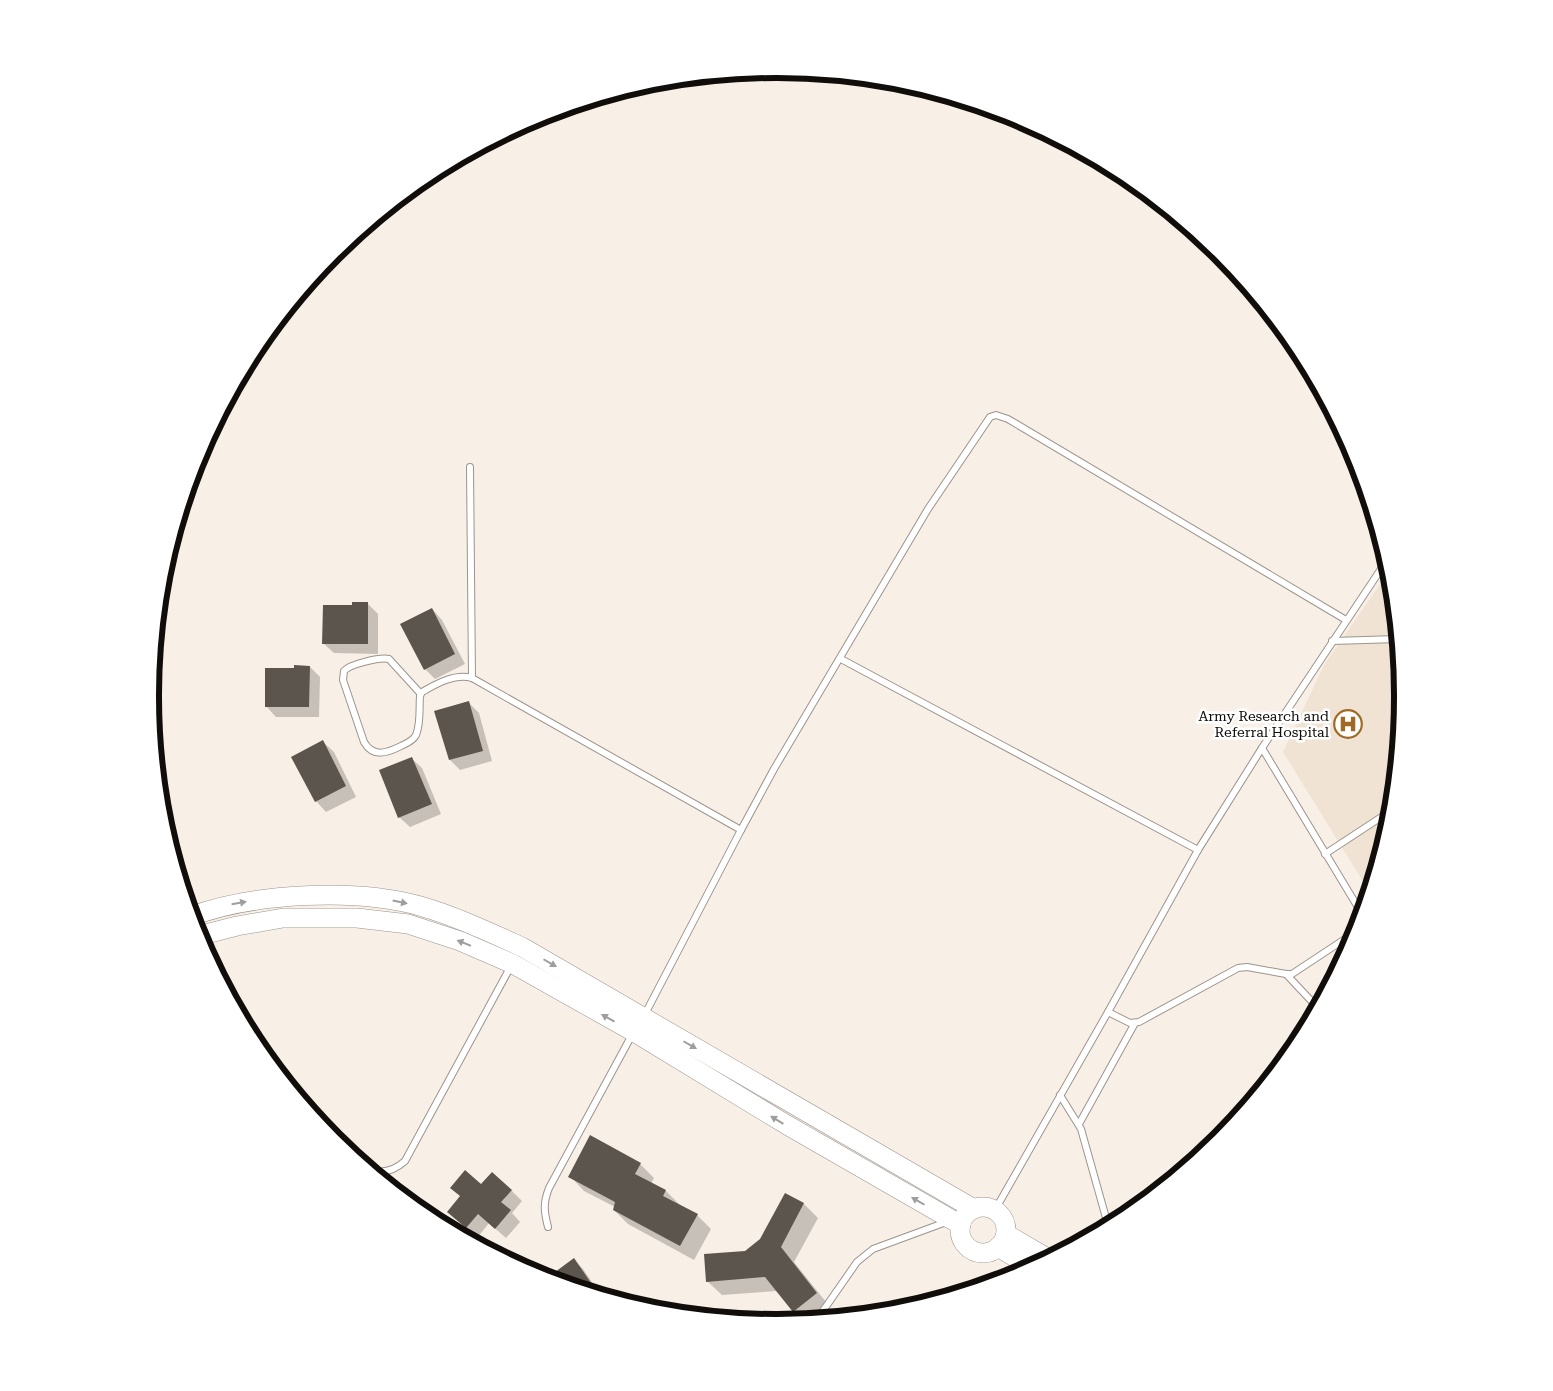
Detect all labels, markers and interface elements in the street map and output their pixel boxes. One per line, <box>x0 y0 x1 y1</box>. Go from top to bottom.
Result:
place label: Army Research and Referral Hospital <box>1198 708 1330 740</box>
hospital icon: Army Research and Referral Hospital <box>1333 709 1363 739</box>
one-way arrow <box>393 898 408 906</box>
one-way arrow <box>231 899 247 907</box>
one-way arrow <box>456 939 471 947</box>
one-way arrow <box>543 959 556 968</box>
one-way arrow <box>601 1014 616 1022</box>
one-way arrow <box>683 1041 698 1049</box>
one-way arrow <box>771 1115 784 1124</box>
one-way arrow <box>912 1196 925 1205</box>

